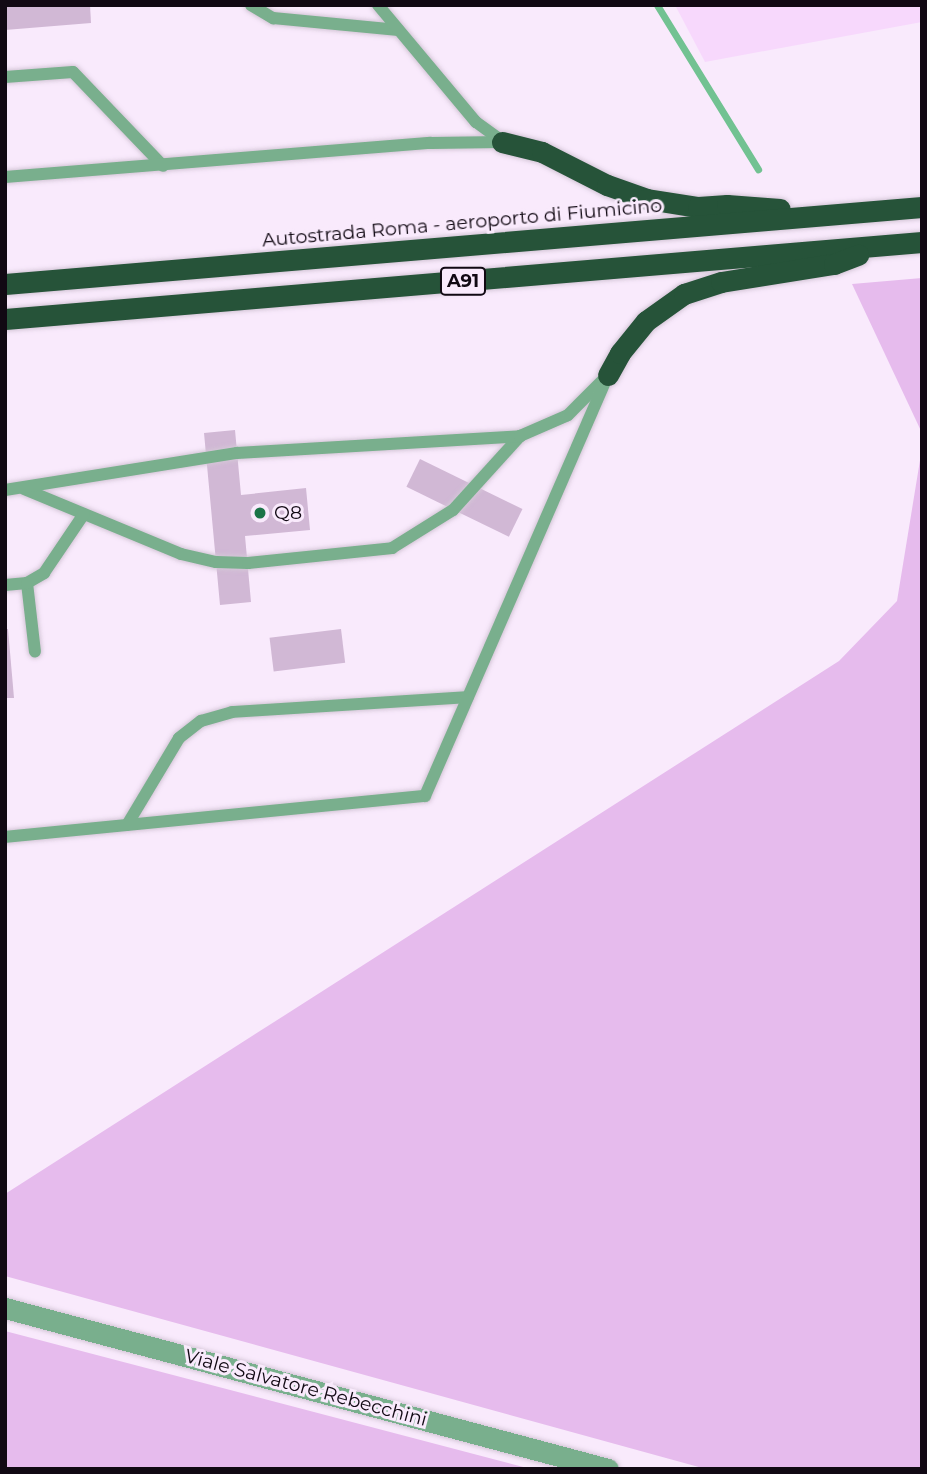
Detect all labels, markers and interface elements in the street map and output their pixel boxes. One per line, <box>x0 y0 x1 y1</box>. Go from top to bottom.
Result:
street label: Autostrada Roma - aeroporto di Fiumicino <box>261 194 663 252</box>
road number: A91 <box>438 267 488 296</box>
place label: Q8 <box>274 502 302 524</box>
marker: Q8 <box>252 505 268 521</box>
street label: Viale Salvatore Rebecchini <box>182 1345 430 1431</box>

